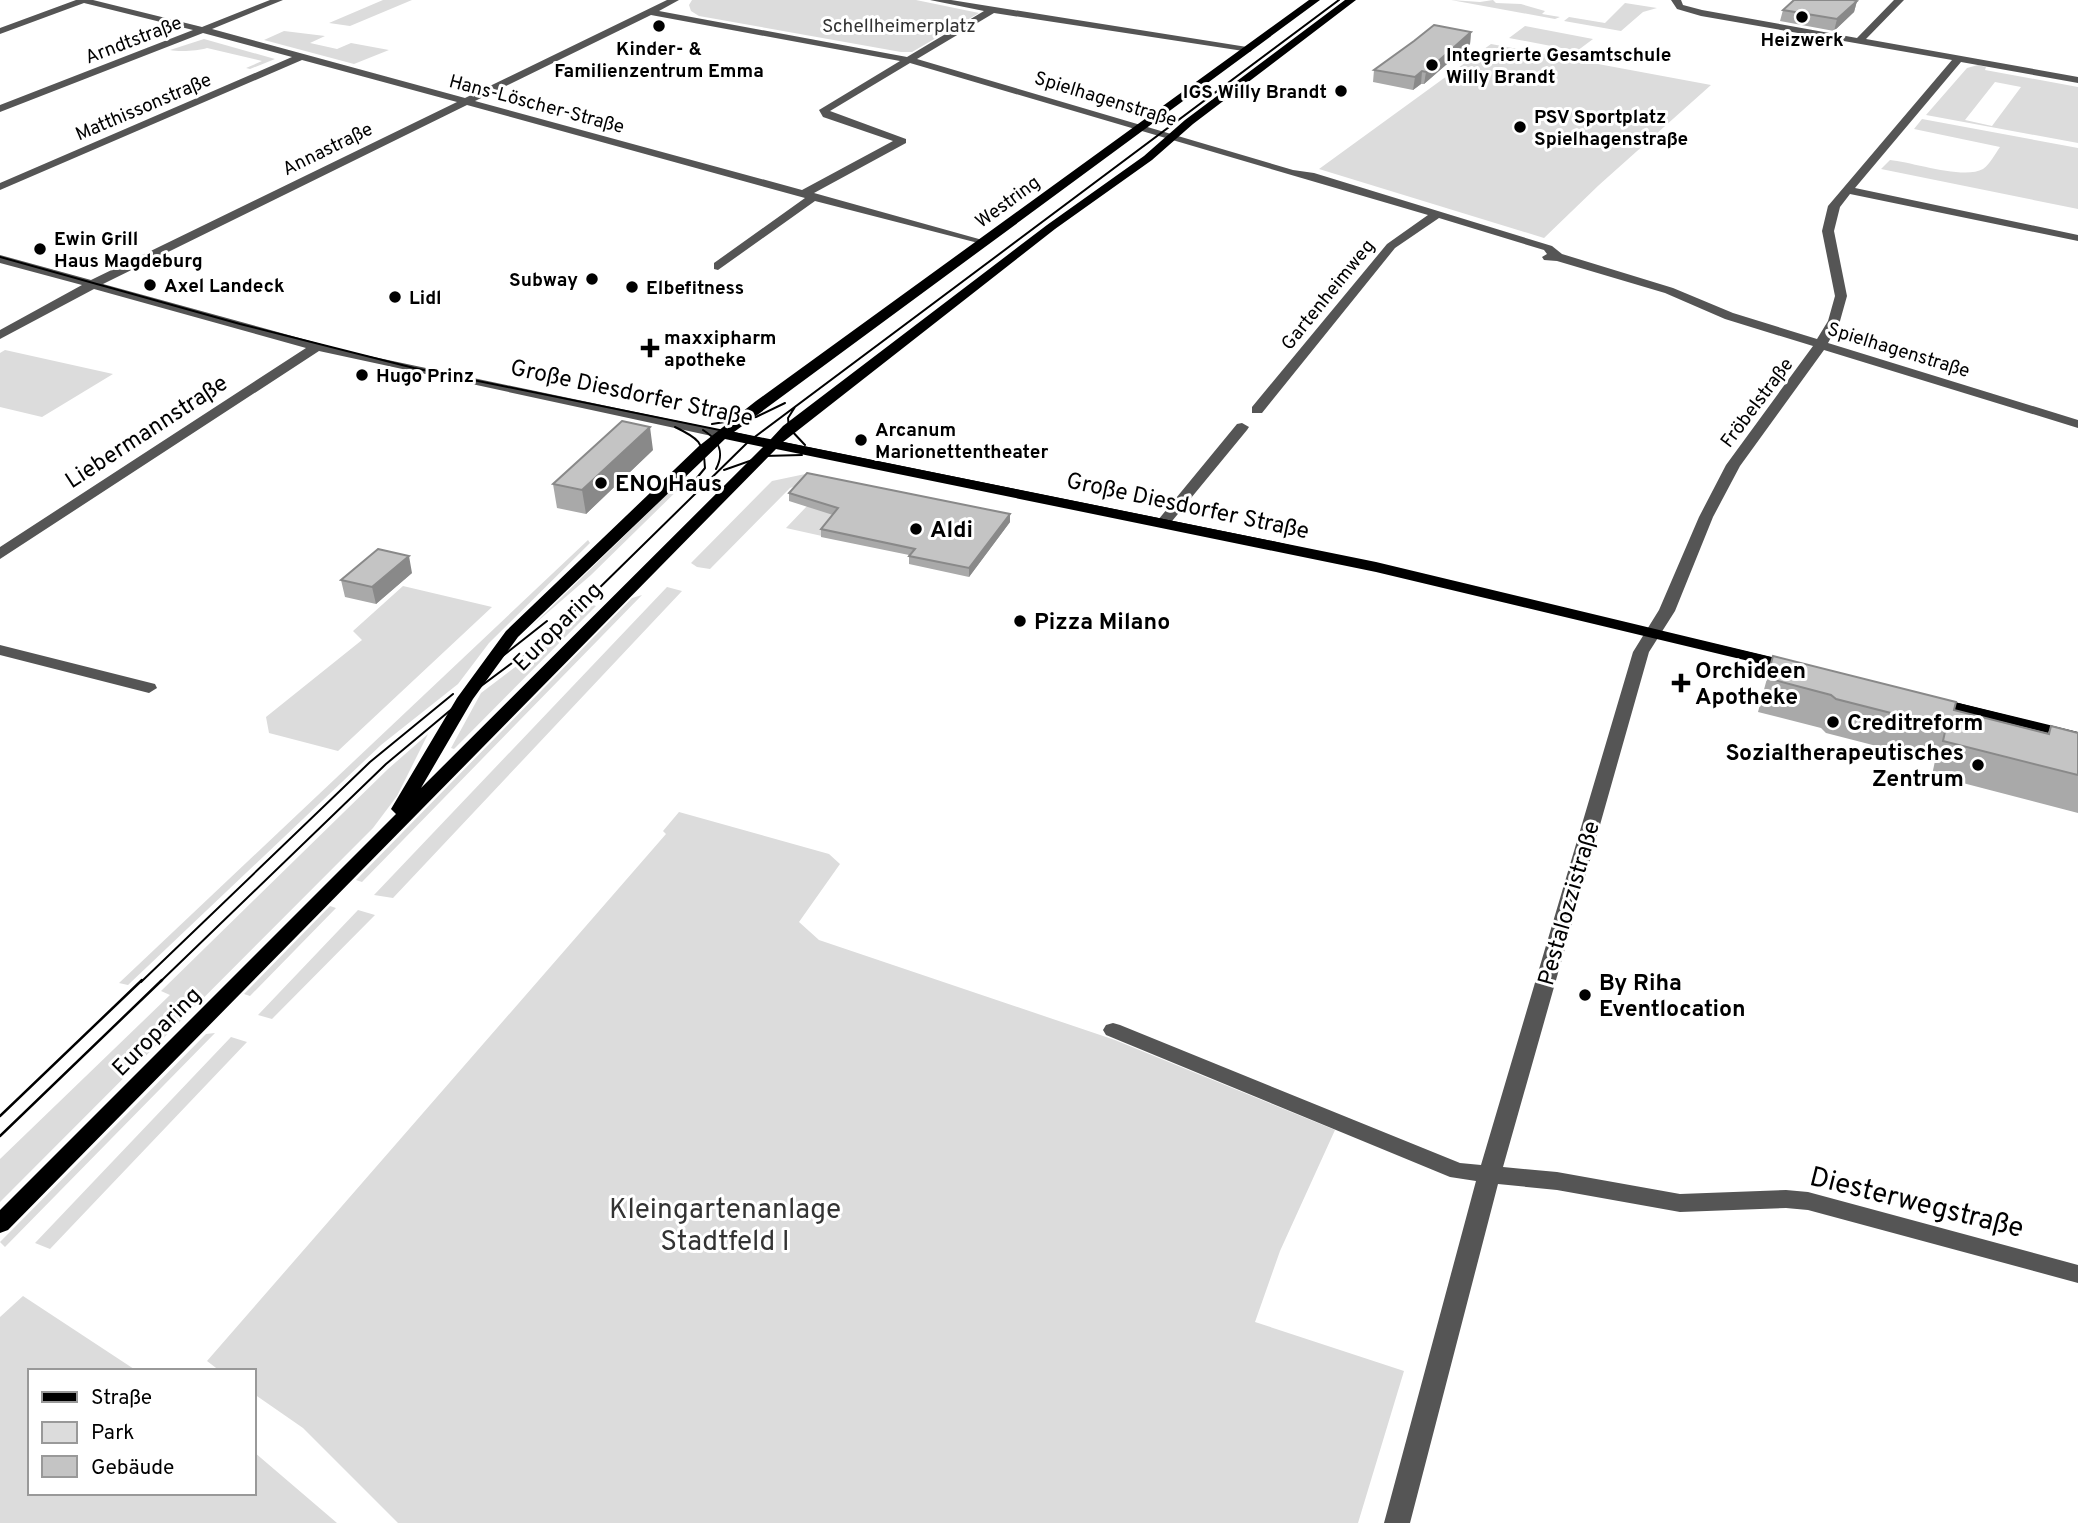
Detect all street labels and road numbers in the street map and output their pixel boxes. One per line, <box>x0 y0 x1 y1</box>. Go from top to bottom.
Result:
street label: Arndtstraße <box>82 11 186 70</box>
street label: Spielhagenstraße <box>1031 67 1180 133</box>
street label: Matthissonstraße <box>72 68 215 147</box>
street label: Hans-Löscher-Straße <box>446 70 627 140</box>
street label: Annastraße <box>279 118 377 182</box>
street label: Westring <box>971 171 1045 234</box>
street label: Gartenheimweg <box>1277 235 1381 356</box>
street label: Spielhagenstraße <box>1824 318 1973 384</box>
street label: Fröbelstraße <box>1716 354 1799 453</box>
street label: Große Diesdorfer Straße <box>507 355 756 434</box>
street label: Liebermannstraße <box>61 370 234 496</box>
street label: Große Diesdorfer Straße <box>1063 468 1312 547</box>
street label: Europaring <box>508 577 610 679</box>
street label: Pestalozzistraße <box>1533 818 1608 989</box>
street label: Europaring <box>107 982 209 1084</box>
street label: Diesterwegstraße <box>1805 1160 2027 1248</box>

